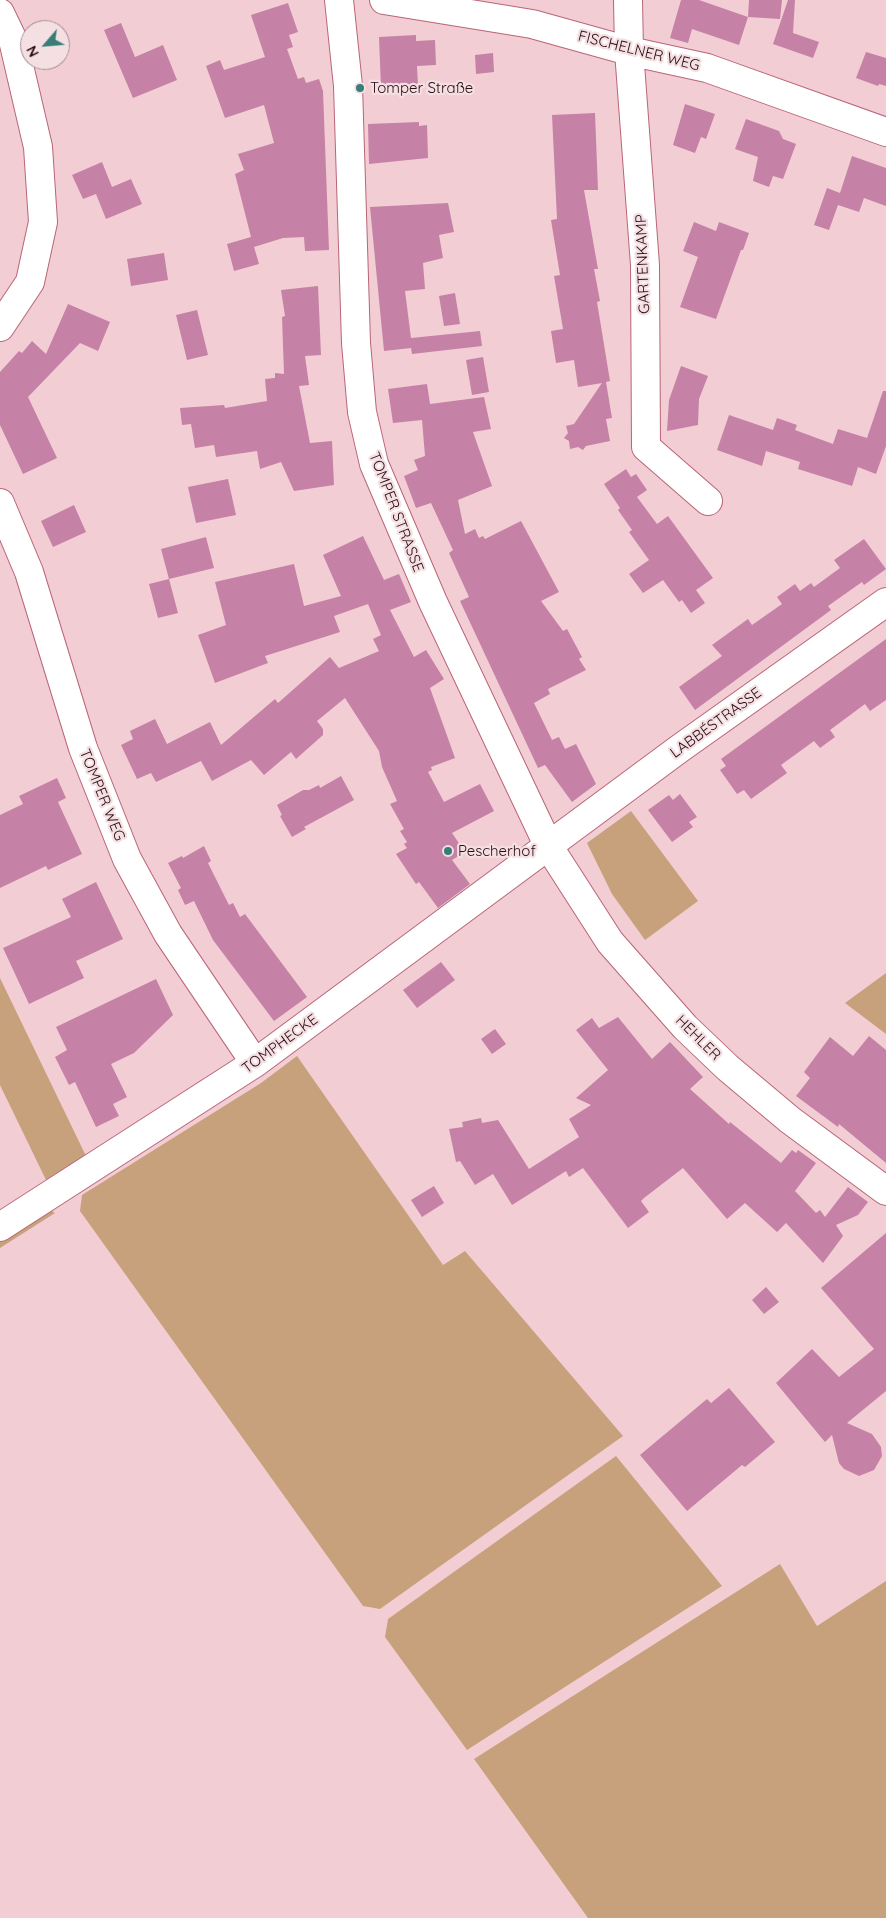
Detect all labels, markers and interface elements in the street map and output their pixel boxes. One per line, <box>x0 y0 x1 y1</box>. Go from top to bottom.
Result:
north arrow <box>20 20 70 70</box>
street label: FISCHELNER WEG <box>576 27 702 75</box>
text: N <box>22 43 43 60</box>
place label: Tomper Straße <box>370 79 473 97</box>
marker: Tomper Straße <box>354 82 366 94</box>
street label: GARTENKAMP <box>632 214 654 314</box>
street label: TOMPER STRASSE <box>365 450 427 574</box>
street label: LABBÉSTRASSE <box>667 684 765 762</box>
street label: TOMPER WEG <box>75 746 129 844</box>
place label: Pescherhof <box>458 842 536 860</box>
marker: Pescherhof <box>442 845 454 857</box>
street label: TOMPHECKE <box>239 1010 321 1078</box>
street label: HEHLER <box>672 1012 724 1064</box>

